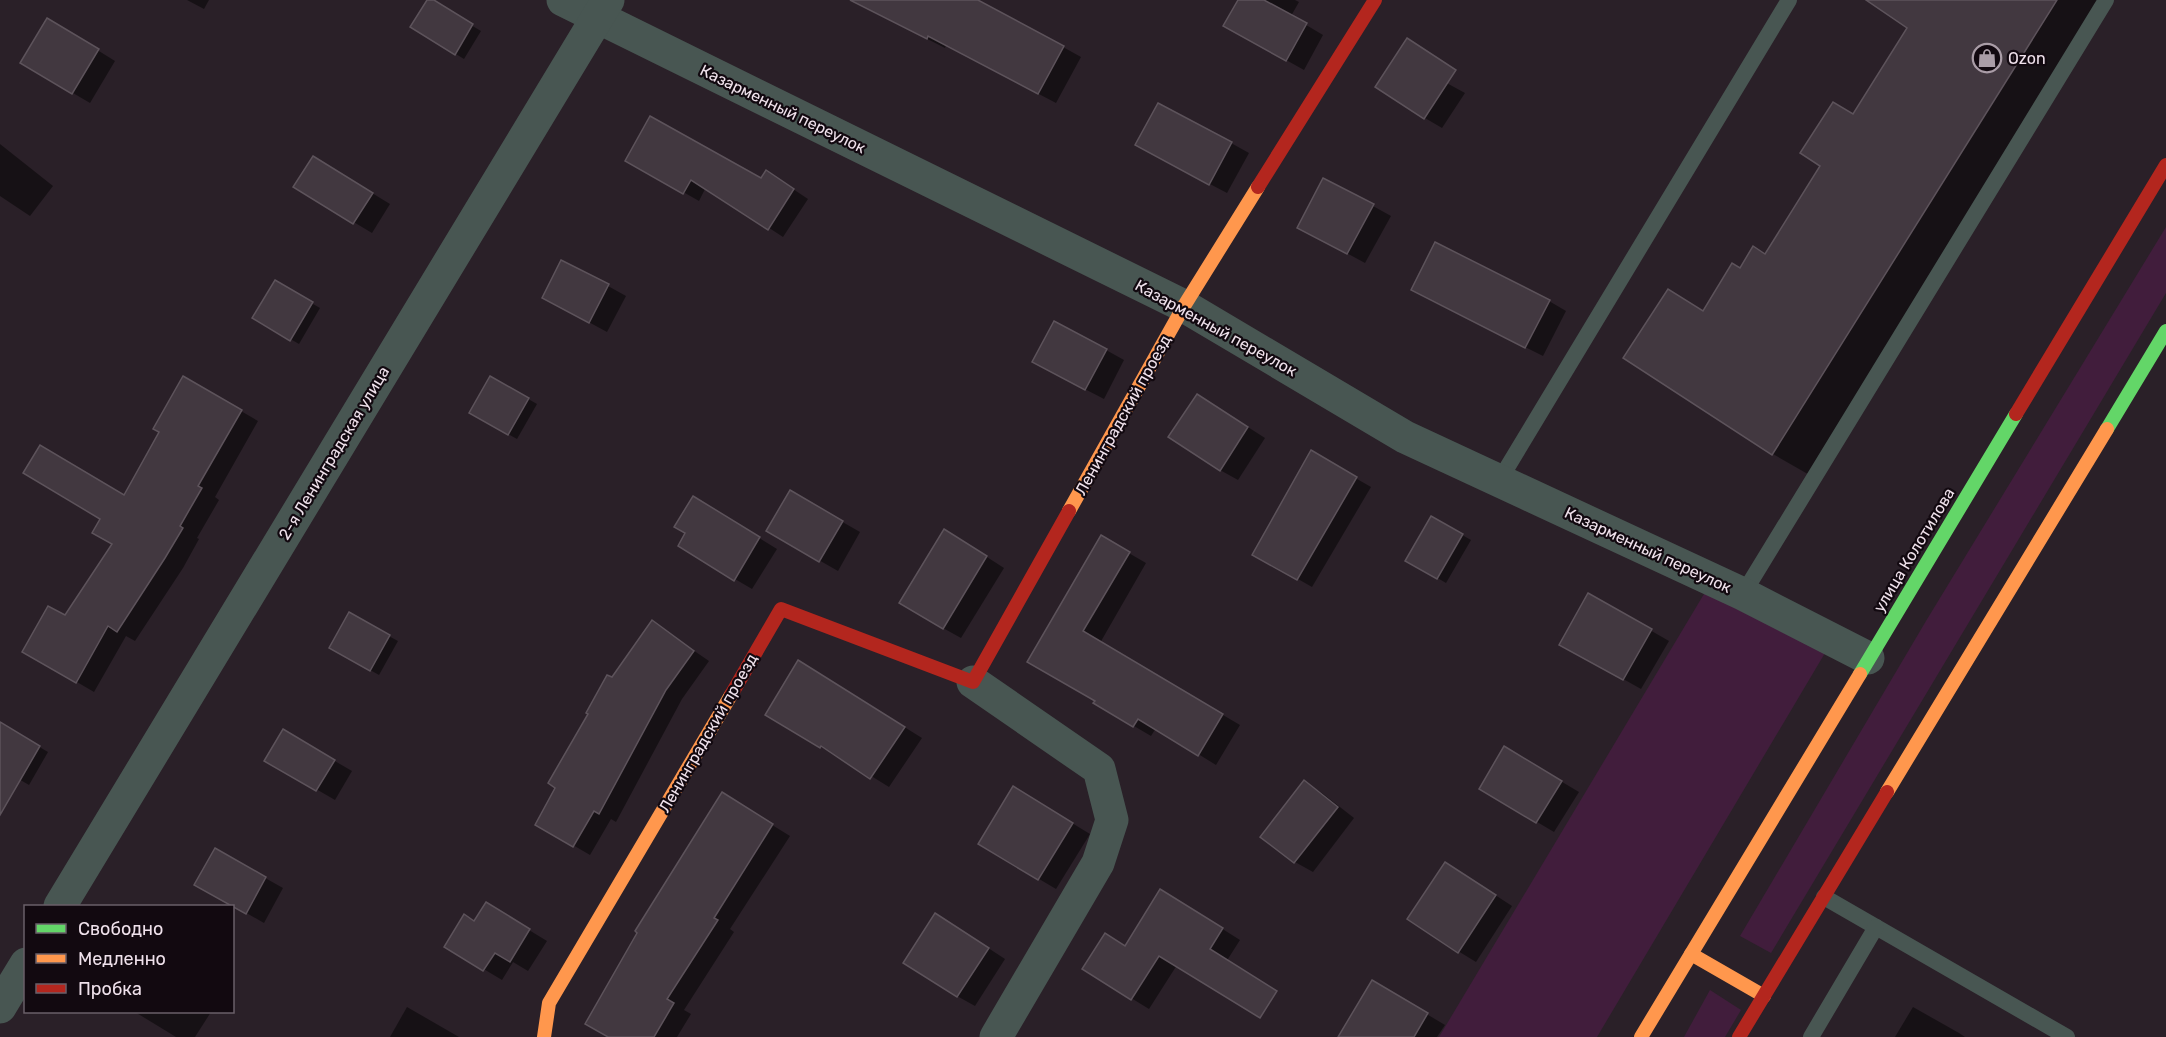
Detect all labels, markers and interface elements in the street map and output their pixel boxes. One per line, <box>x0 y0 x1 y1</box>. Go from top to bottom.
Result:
shop icon: Ozon <box>1971 42 2003 74</box>
place label: Ozon <box>2008 49 2046 68</box>
street label: Казарменный переулок <box>697 61 869 158</box>
street label: Казарменный переулок <box>1132 276 1301 381</box>
street label: Ленинградский проезд <box>1071 331 1175 498</box>
street label: 2-я Ленинградская улица <box>275 363 393 543</box>
street label: улица Колотилова <box>1869 484 1959 616</box>
street label: Казарменный переулок <box>1562 503 1735 597</box>
street label: Ленинградский проезд <box>655 650 761 816</box>
legend <box>24 905 234 1013</box>
text: Свободно <box>78 918 163 940</box>
text: Медленно <box>78 948 166 970</box>
text: Пробка <box>78 978 142 1000</box>

